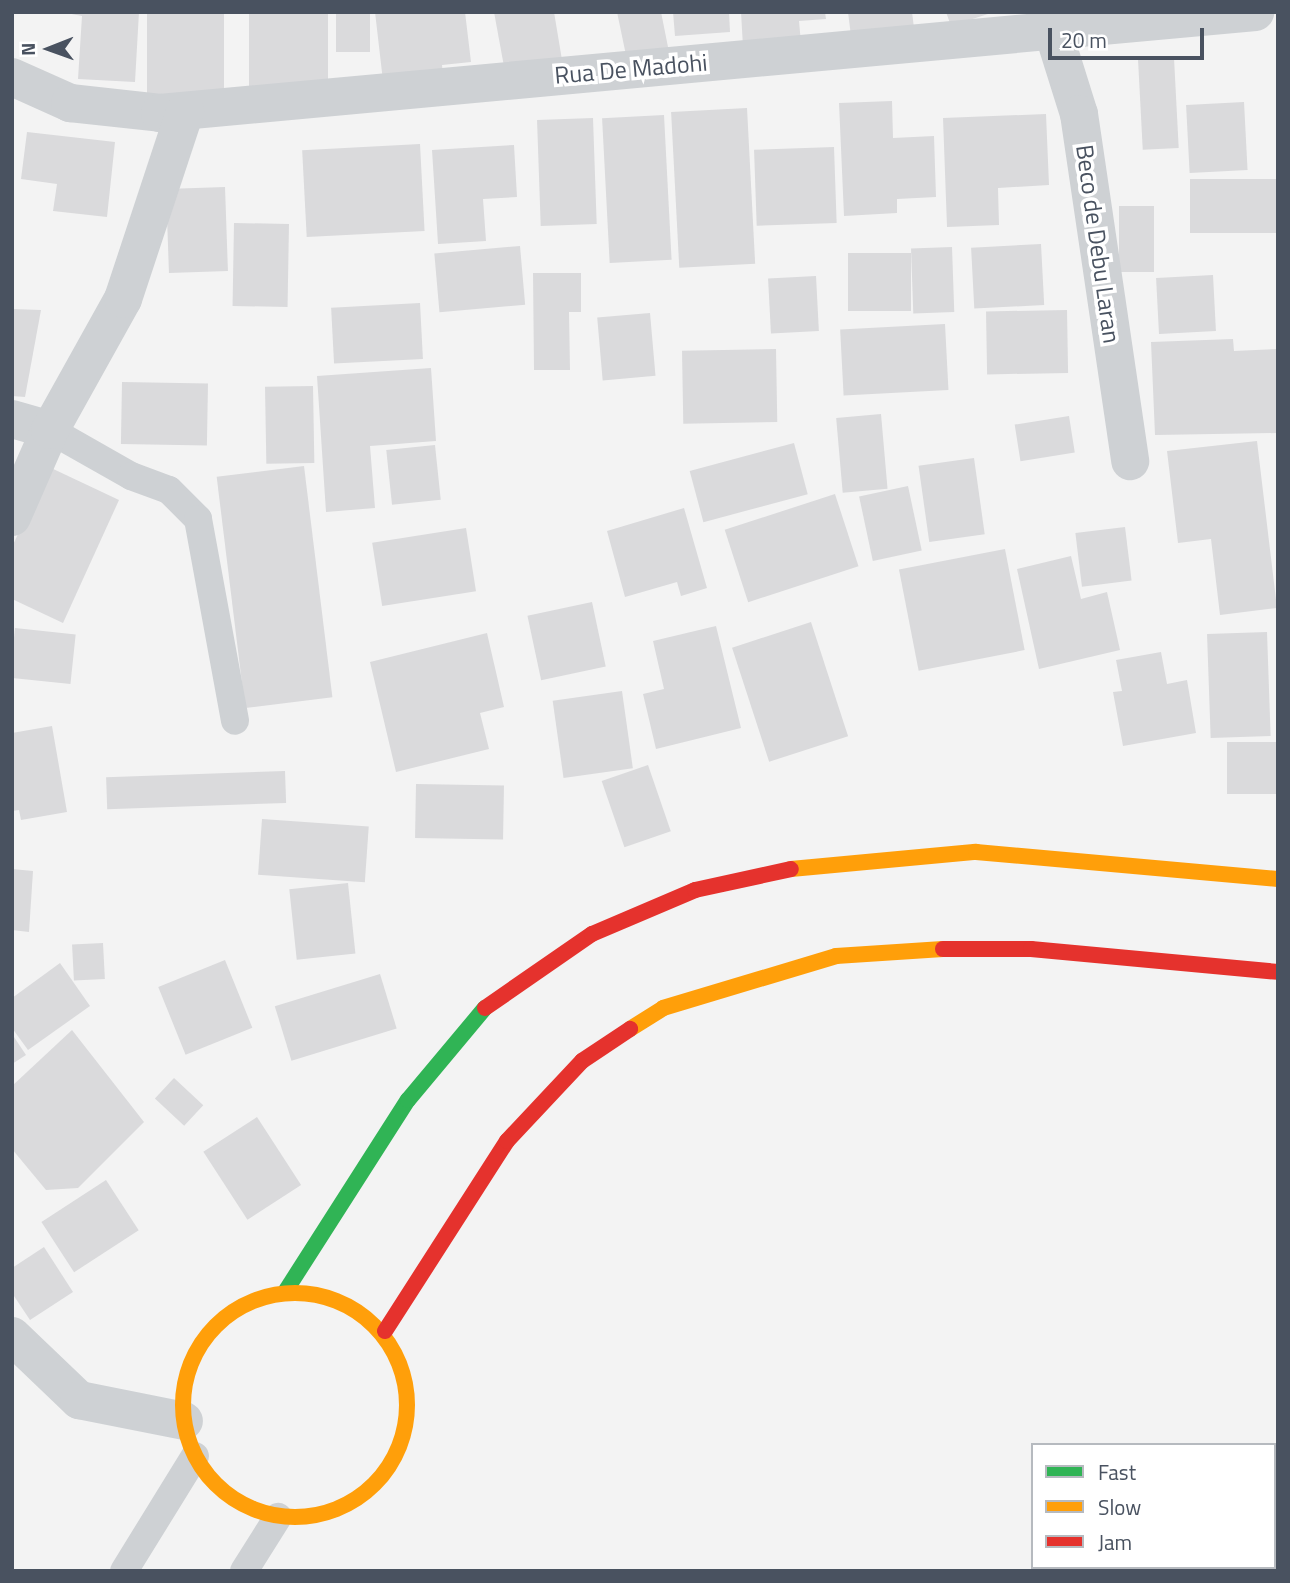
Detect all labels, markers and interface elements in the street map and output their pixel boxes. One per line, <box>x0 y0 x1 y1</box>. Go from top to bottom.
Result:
north arrow <box>14 14 84 84</box>
scale bar <box>1052 14 1208 58</box>
text: 20 m <box>1061 24 1107 56</box>
text: N <box>13 43 42 56</box>
street label: Rua De Madohi <box>553 48 709 90</box>
street label: Beco de Debu Laran <box>1070 143 1126 345</box>
legend <box>1031 1443 1276 1569</box>
text: Fast <box>1098 1456 1136 1488</box>
text: Slow <box>1098 1491 1141 1523</box>
text: Jam <box>1098 1526 1132 1558</box>

